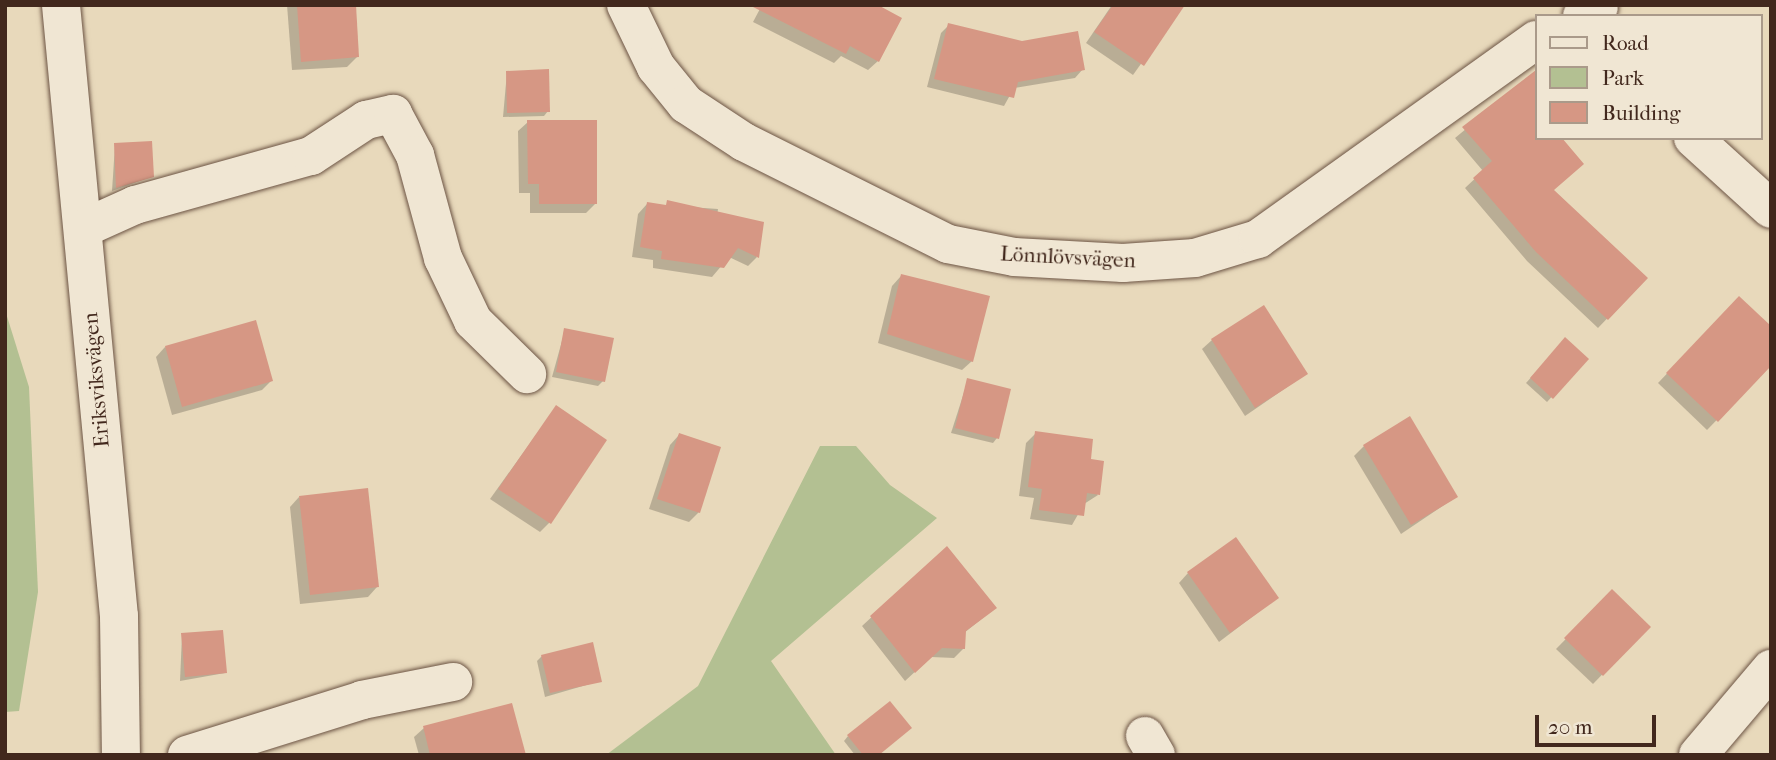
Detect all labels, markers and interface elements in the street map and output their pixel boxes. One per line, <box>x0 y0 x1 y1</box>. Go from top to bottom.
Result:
legend <box>1534 14 1762 140</box>
text: Road <box>1602 31 1649 55</box>
text: Park <box>1602 66 1644 90</box>
text: Building <box>1602 101 1680 125</box>
street label: Lönnlövsvägen <box>1000 241 1136 273</box>
street label: Eriksviksvägen <box>78 311 114 449</box>
scale bar <box>1538 700 1659 744</box>
text: 20 m <box>1548 715 1592 739</box>

